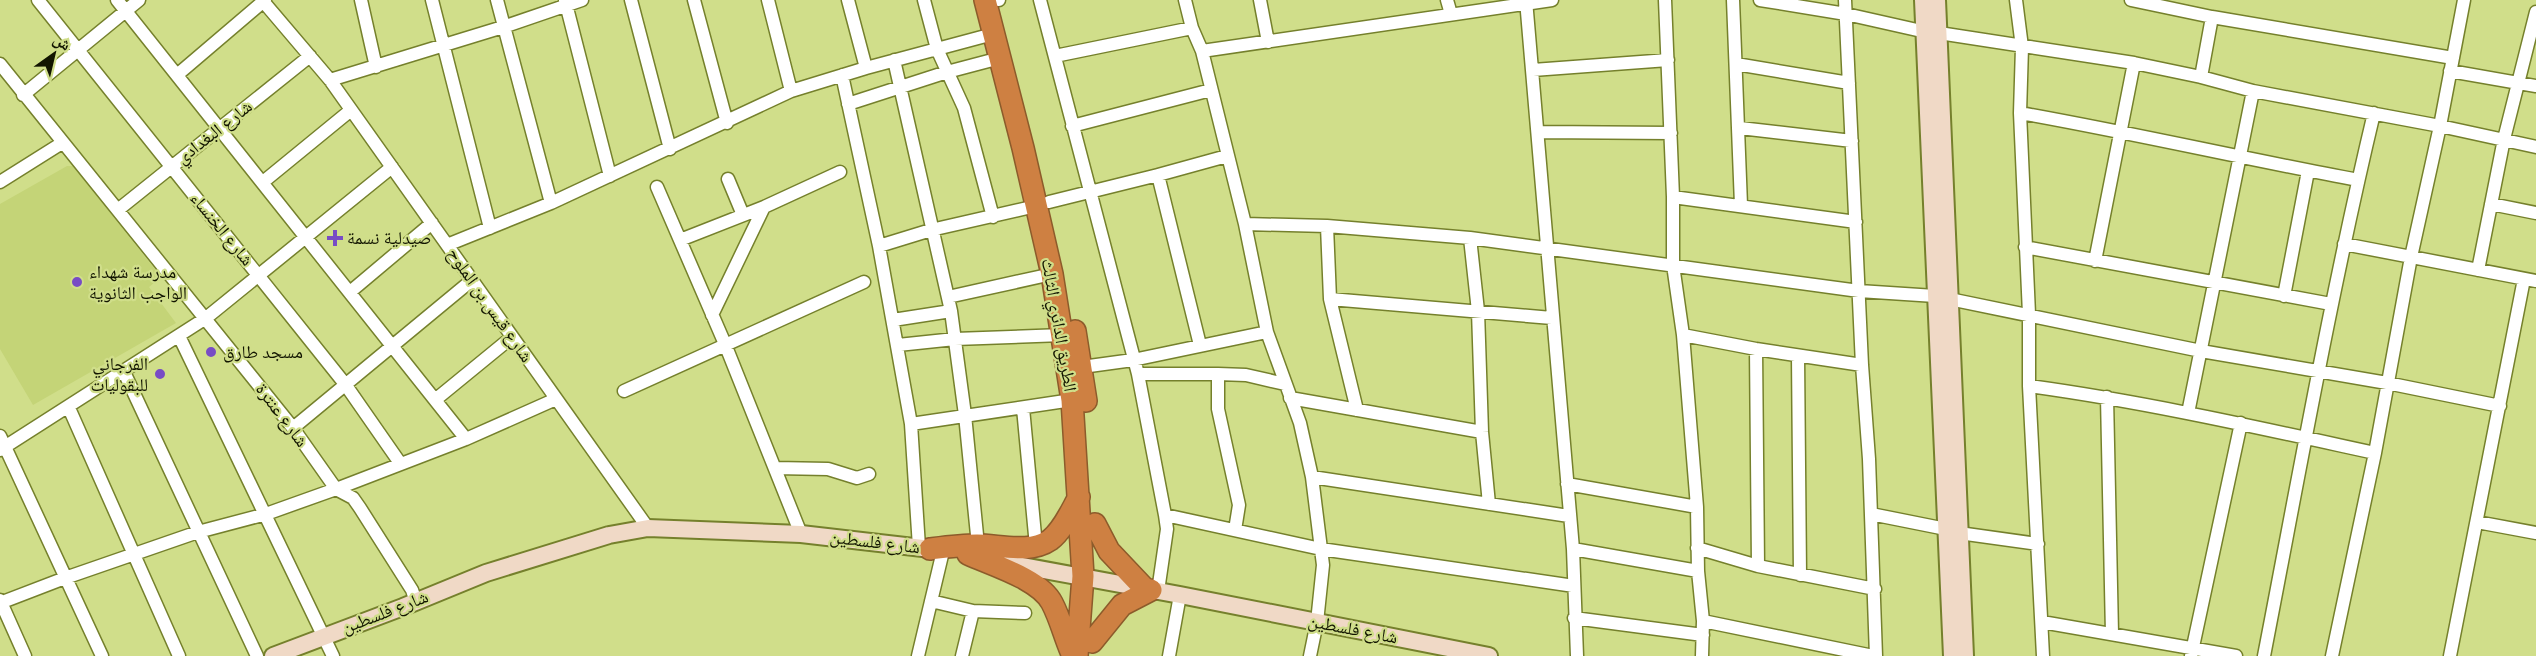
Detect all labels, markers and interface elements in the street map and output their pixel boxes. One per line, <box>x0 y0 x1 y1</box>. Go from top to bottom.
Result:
north arrow <box>24 24 84 84</box>
text: ش <box>50 29 75 55</box>
street label: شارع البغدادي <box>171 95 259 171</box>
street label: شارع الخنساء <box>186 187 259 270</box>
place label: صيدلية نسمة <box>347 226 431 249</box>
marker: صيدلية نسمة <box>328 231 342 245</box>
street label: شارع قيس بن الملوح <box>442 243 538 367</box>
street label: الطريق الدائري الثالث <box>1033 257 1083 394</box>
place label: مدرسة شهداء الواجب الثانوية <box>89 260 187 304</box>
marker: مدرسة شهداء الواجب الثانوية <box>70 275 84 289</box>
place label: مسجد طارق <box>223 340 303 363</box>
marker: مسجد طارق <box>204 345 218 359</box>
place label: الفرجاني للبقوليات <box>90 352 148 396</box>
marker: الفرجاني للبقوليات <box>153 367 167 381</box>
street label: شارع عنترة <box>251 378 314 451</box>
street label: شارع فلسطين <box>829 525 921 558</box>
street label: شارع فلسطين <box>338 585 431 639</box>
street label: شارع فلسطين <box>1306 609 1400 648</box>

